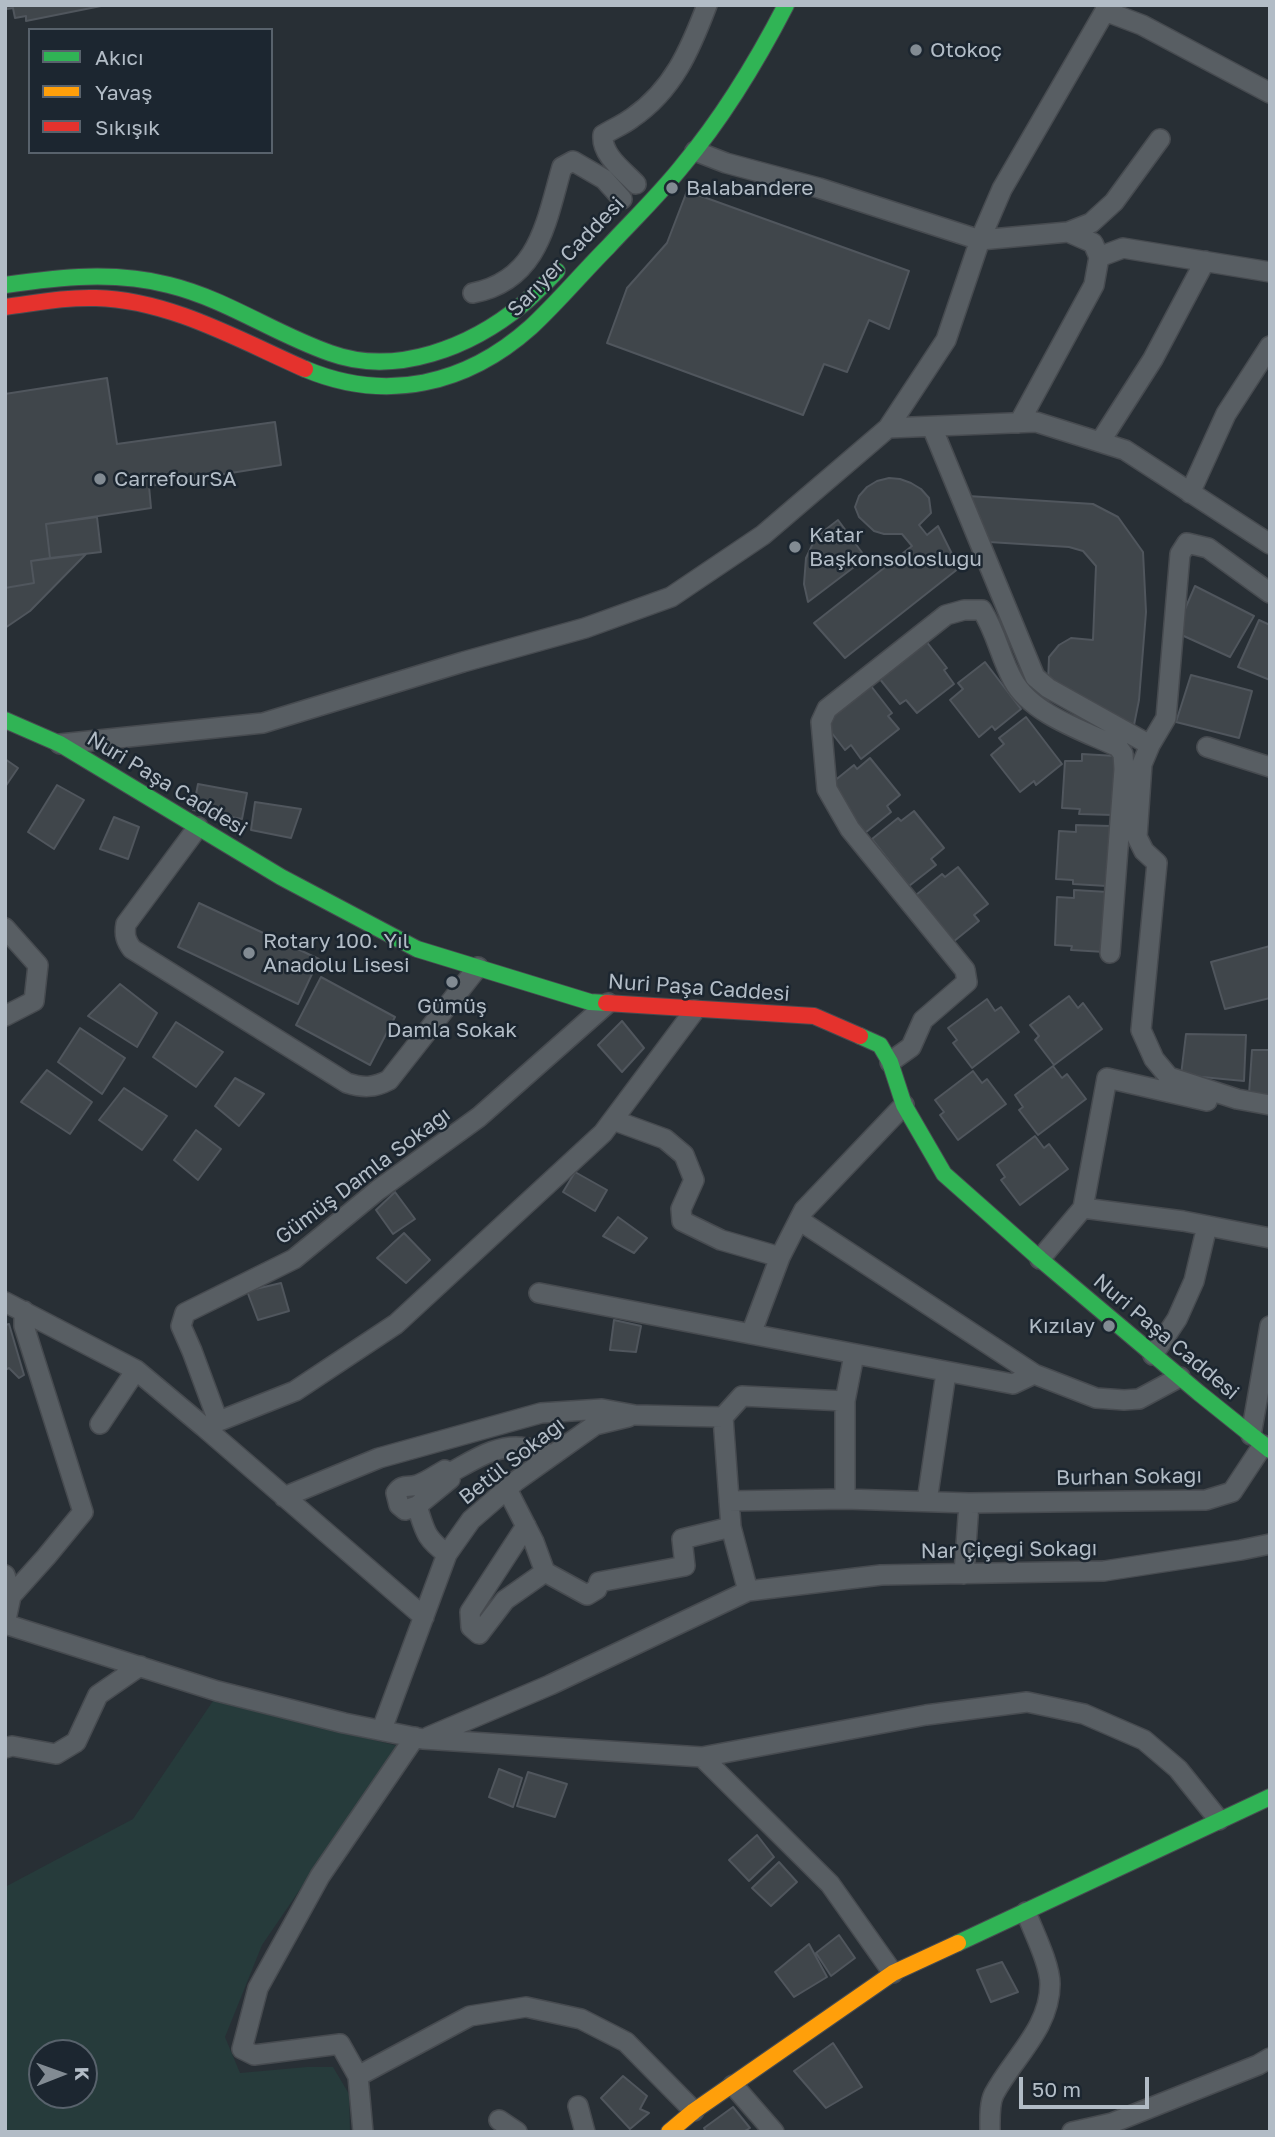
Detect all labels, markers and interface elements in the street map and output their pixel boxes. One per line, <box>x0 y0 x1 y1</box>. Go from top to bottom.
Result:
legend <box>28 28 273 154</box>
place label: Otokoç <box>930 37 1002 63</box>
marker: Otokoç <box>908 42 924 58</box>
text: Akıcı <box>95 44 144 70</box>
text: Yavaş <box>95 79 152 105</box>
text: Sıkışık <box>95 114 160 140</box>
place label: Balabandere <box>686 175 813 201</box>
marker: Balabandere <box>664 180 680 196</box>
street label: Sarıyer Caddesi <box>502 192 630 322</box>
place label: CarrefourSA <box>114 466 237 492</box>
marker: CarrefourSA <box>92 471 108 487</box>
place label: Katar Başkonsolosluğu <box>809 522 982 572</box>
marker: Katar Başkonsolosluğu <box>787 539 803 555</box>
street label: Nuri Paşa Caddesi <box>82 726 252 842</box>
place label: Rotary 100. Yıl Anadolu Lisesi <box>263 928 410 978</box>
marker: Rotary 100. Yıl Anadolu Lisesi <box>241 945 257 961</box>
street label: Nuri Paşa Caddesi <box>607 969 791 1007</box>
marker: Gümüş Damla Sokak <box>444 974 460 990</box>
place label: Gümüş Damla Sokak <box>387 993 517 1043</box>
street label: Gümüş Damla Sokağı <box>271 1102 455 1250</box>
street label: Nuri Paşa Caddesi <box>1088 1269 1244 1405</box>
place label: Kızılay <box>1029 1313 1095 1339</box>
marker: Kızılay <box>1101 1318 1117 1334</box>
street label: Betül Sokağı <box>454 1412 570 1510</box>
street label: Burhan Sokağı <box>1056 1463 1202 1491</box>
street label: Nar Çiçeği Sokağı <box>920 1536 1098 1564</box>
north arrow <box>28 2039 98 2109</box>
scale bar <box>1023 2064 1152 2108</box>
text: K <box>71 2067 94 2081</box>
text: 50 m <box>1032 2076 1081 2102</box>

